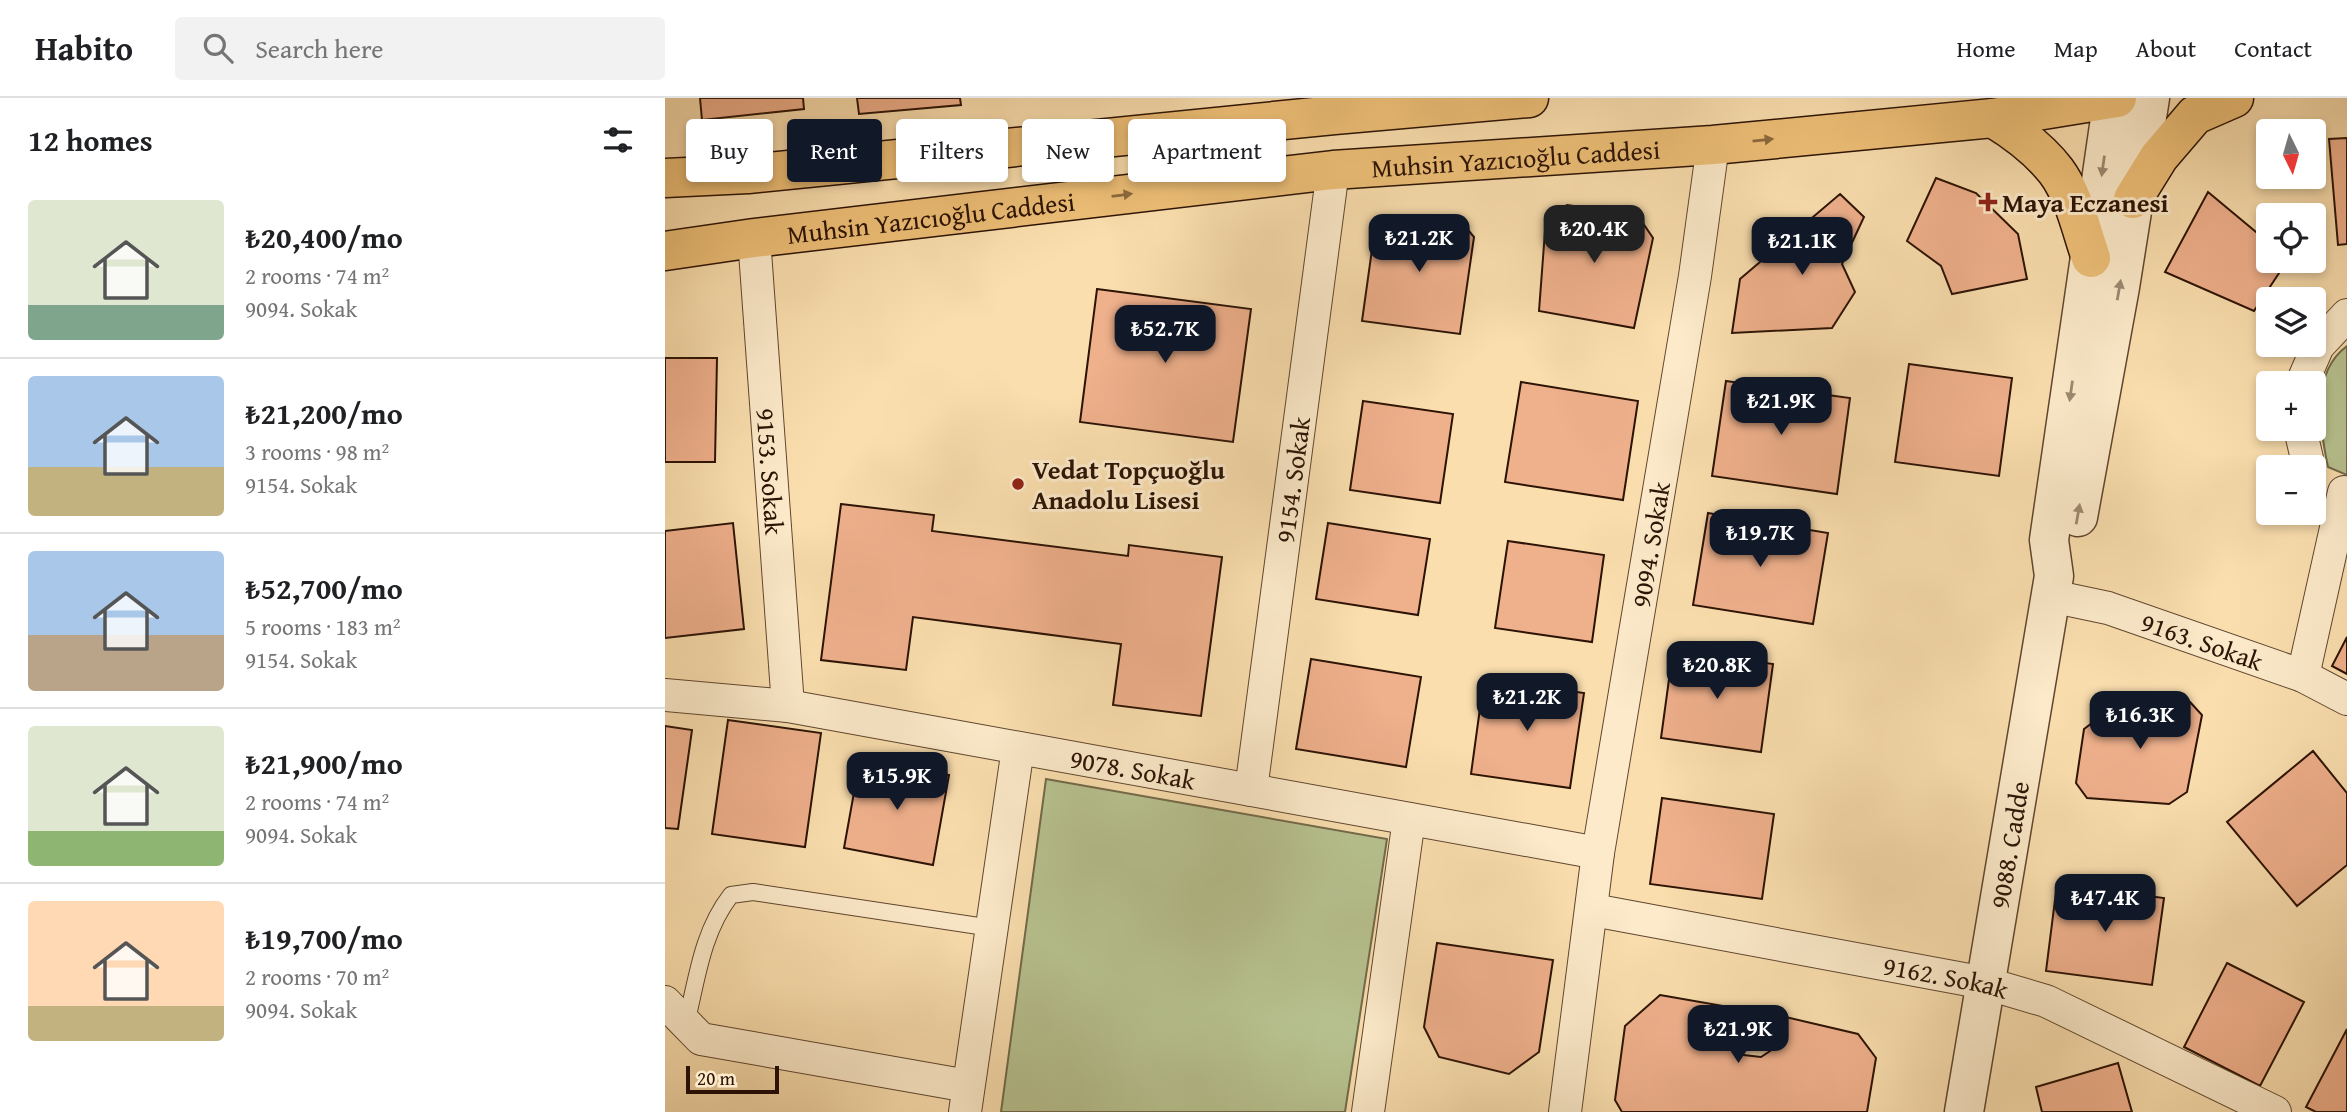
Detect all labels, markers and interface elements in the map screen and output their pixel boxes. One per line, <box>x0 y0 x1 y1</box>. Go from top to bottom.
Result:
search box <box>175 17 665 80</box>
text: Habito <box>35 24 133 72</box>
icon: search <box>199 29 237 67</box>
text: Search here <box>255 29 383 68</box>
text: Home <box>1957 31 2016 66</box>
text: Map <box>2054 31 2098 66</box>
text: About <box>2136 31 2196 66</box>
text: Contact <box>2234 31 2312 66</box>
text: 12 homes <box>28 118 153 162</box>
chip: Buy <box>686 119 773 182</box>
chip: Rent <box>787 119 882 182</box>
chip: Filters <box>896 119 1008 182</box>
chip: New <box>1022 119 1114 182</box>
chip: Apartment <box>1128 119 1286 182</box>
north arrow <box>2256 119 2326 189</box>
map controls <box>2256 119 2326 525</box>
icon: filters <box>599 121 637 159</box>
street label: Muhsin Yazıcıoğlu Caddesi <box>1370 129 1661 187</box>
one-way arrow <box>1752 134 1774 145</box>
one-way arrow <box>2098 155 2109 177</box>
street label: Muhsin Yazıcıoğlu Caddesi <box>785 181 1077 253</box>
place label: Maya Eczanesi <box>2002 183 2169 222</box>
one-way arrow <box>1111 189 1133 200</box>
marker: Maya Eczanesi <box>1980 194 1996 210</box>
button: locate <box>2256 203 2326 273</box>
pin: ₺20.4K <box>1537 206 1651 265</box>
text: ₺20.4K <box>1560 211 1628 244</box>
pin: ₺21.2K <box>1362 214 1476 274</box>
text: ₺20,400/mo <box>245 215 403 259</box>
pin: ₺21.1K <box>1745 218 1859 277</box>
text: ₺21.2K <box>1385 220 1453 253</box>
text: ₺21.1K <box>1768 223 1836 256</box>
icon: home <box>84 228 168 312</box>
text: 2 rooms · 74 m² <box>245 259 389 292</box>
one-way arrow <box>2114 279 2125 301</box>
button: layers <box>2256 287 2326 357</box>
text: 9094. Sokak <box>245 292 357 325</box>
pin: ₺52.7K <box>1108 306 1222 365</box>
text: ₺52.7K <box>1131 311 1199 344</box>
button: + <box>2256 371 2326 441</box>
pin: ₺21.9K <box>1724 378 1838 437</box>
one-way arrow <box>2065 380 2076 402</box>
text: ₺21.9K <box>1747 383 1815 416</box>
text: ₺21,200/mo <box>245 391 403 435</box>
icon: home <box>84 404 168 488</box>
street label: 9153. Sokak <box>747 407 795 537</box>
street label: 9154. Sokak <box>1264 413 1320 545</box>
text: 3 rooms · 98 m² <box>245 435 389 468</box>
place label: Vedat Topçuoğlu Anadolu Lisesi <box>1032 450 1225 519</box>
button: − <box>2256 455 2326 525</box>
text: 9154. Sokak <box>245 468 357 501</box>
marker: Vedat Topçuoğlu Anadolu Lisesi <box>1010 476 1026 492</box>
street label: 9094. Sokak <box>1620 478 1680 610</box>
one-way arrow <box>2073 503 2084 525</box>
pin: ₺19.7K <box>1703 510 1817 569</box>
text: ₺19.7K <box>1726 515 1794 548</box>
text: ₺52,700/mo <box>245 566 403 610</box>
icon: home <box>84 579 168 663</box>
street label: 9163. Sokak <box>2136 602 2269 680</box>
text: 5 rooms · 183 m² <box>245 610 400 643</box>
pin: ₺20.8K <box>1660 642 1774 701</box>
text: 9154. Sokak <box>245 643 357 676</box>
text: ₺20.8K <box>1683 647 1751 680</box>
pin: ₺21.2K <box>1470 674 1584 733</box>
text: ₺21.2K <box>1493 679 1561 712</box>
pin: ₺16.3K <box>2083 692 2197 751</box>
text: ₺16.3K <box>2106 697 2174 730</box>
street label: 9078. Sokak <box>1067 738 1200 799</box>
text: ₺21,900/mo <box>245 741 403 785</box>
pin: ₺15.9K <box>840 752 954 812</box>
icon: home <box>84 754 168 838</box>
text: ₺15.9K <box>863 758 931 791</box>
street label: 9088. Cadde <box>1979 778 2039 911</box>
text: 2 rooms · 74 m² <box>245 785 389 818</box>
text: 9094. Sokak <box>245 818 357 851</box>
pin: ₺47.4K <box>2048 874 2162 934</box>
text: ₺47.4K <box>2071 880 2139 913</box>
text: ₺19,700/mo <box>245 916 403 960</box>
icon: home <box>84 929 168 1013</box>
street label: 9162. Sokak <box>1880 945 2014 1009</box>
text: 2 rooms · 70 m² <box>245 960 389 993</box>
text: 9094. Sokak <box>245 993 357 1026</box>
pin: ₺21.9K <box>1681 1006 1795 1065</box>
text: ₺21.9K <box>1704 1011 1772 1044</box>
scale bar <box>686 1063 779 1095</box>
text: 20 m <box>697 1064 735 1092</box>

